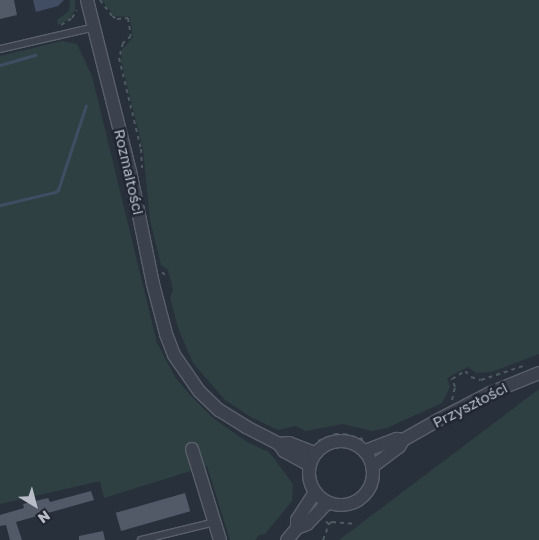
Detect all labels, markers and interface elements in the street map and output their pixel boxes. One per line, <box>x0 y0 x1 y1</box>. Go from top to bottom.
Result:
street label: Rozmaitości <box>110 127 148 217</box>
street label: Przyszłości <box>430 378 510 432</box>
north arrow <box>10 480 60 530</box>
text: N <box>35 507 54 527</box>

